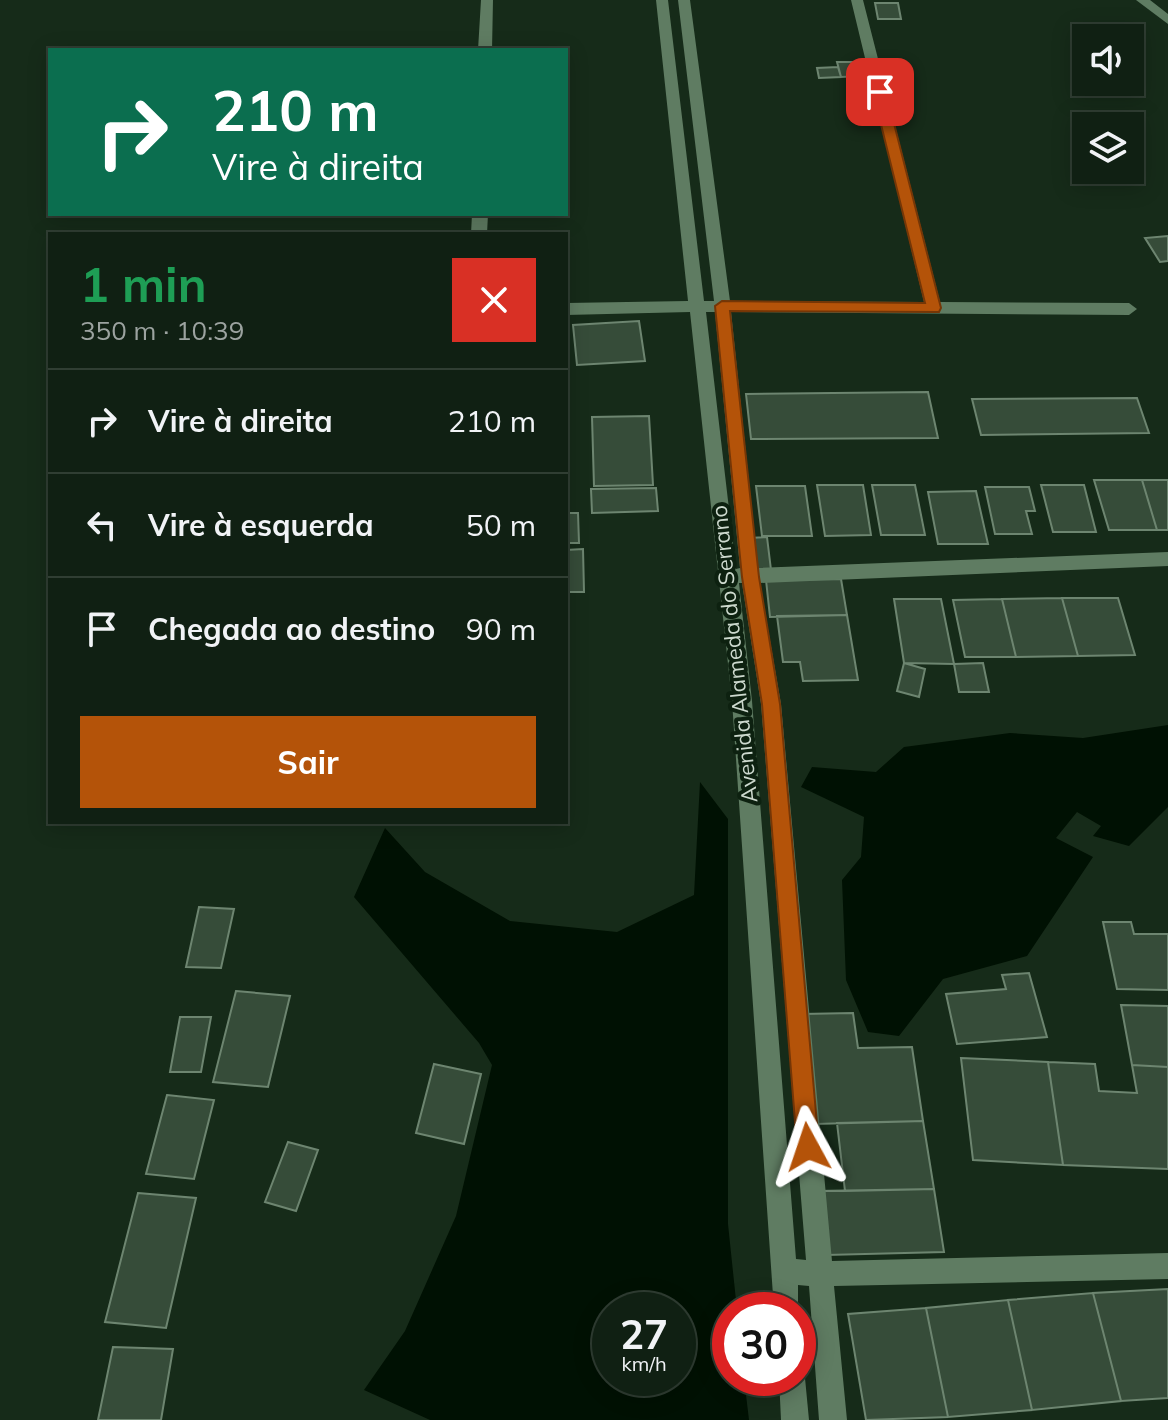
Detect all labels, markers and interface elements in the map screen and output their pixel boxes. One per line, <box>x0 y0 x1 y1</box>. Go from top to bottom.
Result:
map controls <box>1072 24 1144 184</box>
button: sound <box>1072 24 1144 96</box>
pin <box>846 58 914 126</box>
icon: arrive <box>858 70 902 114</box>
text: 210 m <box>212 75 379 145</box>
icon: right <box>80 80 184 184</box>
button: layers <box>1072 112 1144 184</box>
text: Vire à direita <box>212 144 424 189</box>
text: 1 min <box>80 254 207 314</box>
button: close <box>452 258 536 342</box>
text: 350 m · 10:39 <box>80 314 244 347</box>
icon: right <box>80 399 124 443</box>
text: Vire à direita <box>148 402 333 440</box>
text: 210 m <box>448 402 536 440</box>
icon: left <box>80 503 124 547</box>
street label: Avenida Alameda do Serrano <box>704 504 764 804</box>
text: Vire à esquerda <box>148 506 374 544</box>
text: 50 m <box>466 506 536 544</box>
icon: arrive <box>80 607 124 651</box>
text: Chegada ao destino <box>148 610 435 648</box>
text: 90 m <box>466 610 536 648</box>
button: Sair <box>80 716 536 808</box>
position arrow <box>766 1105 850 1189</box>
speed limit sign: 30 <box>712 1292 816 1396</box>
text: 27 <box>620 1309 668 1359</box>
text: km/h <box>621 1351 667 1376</box>

